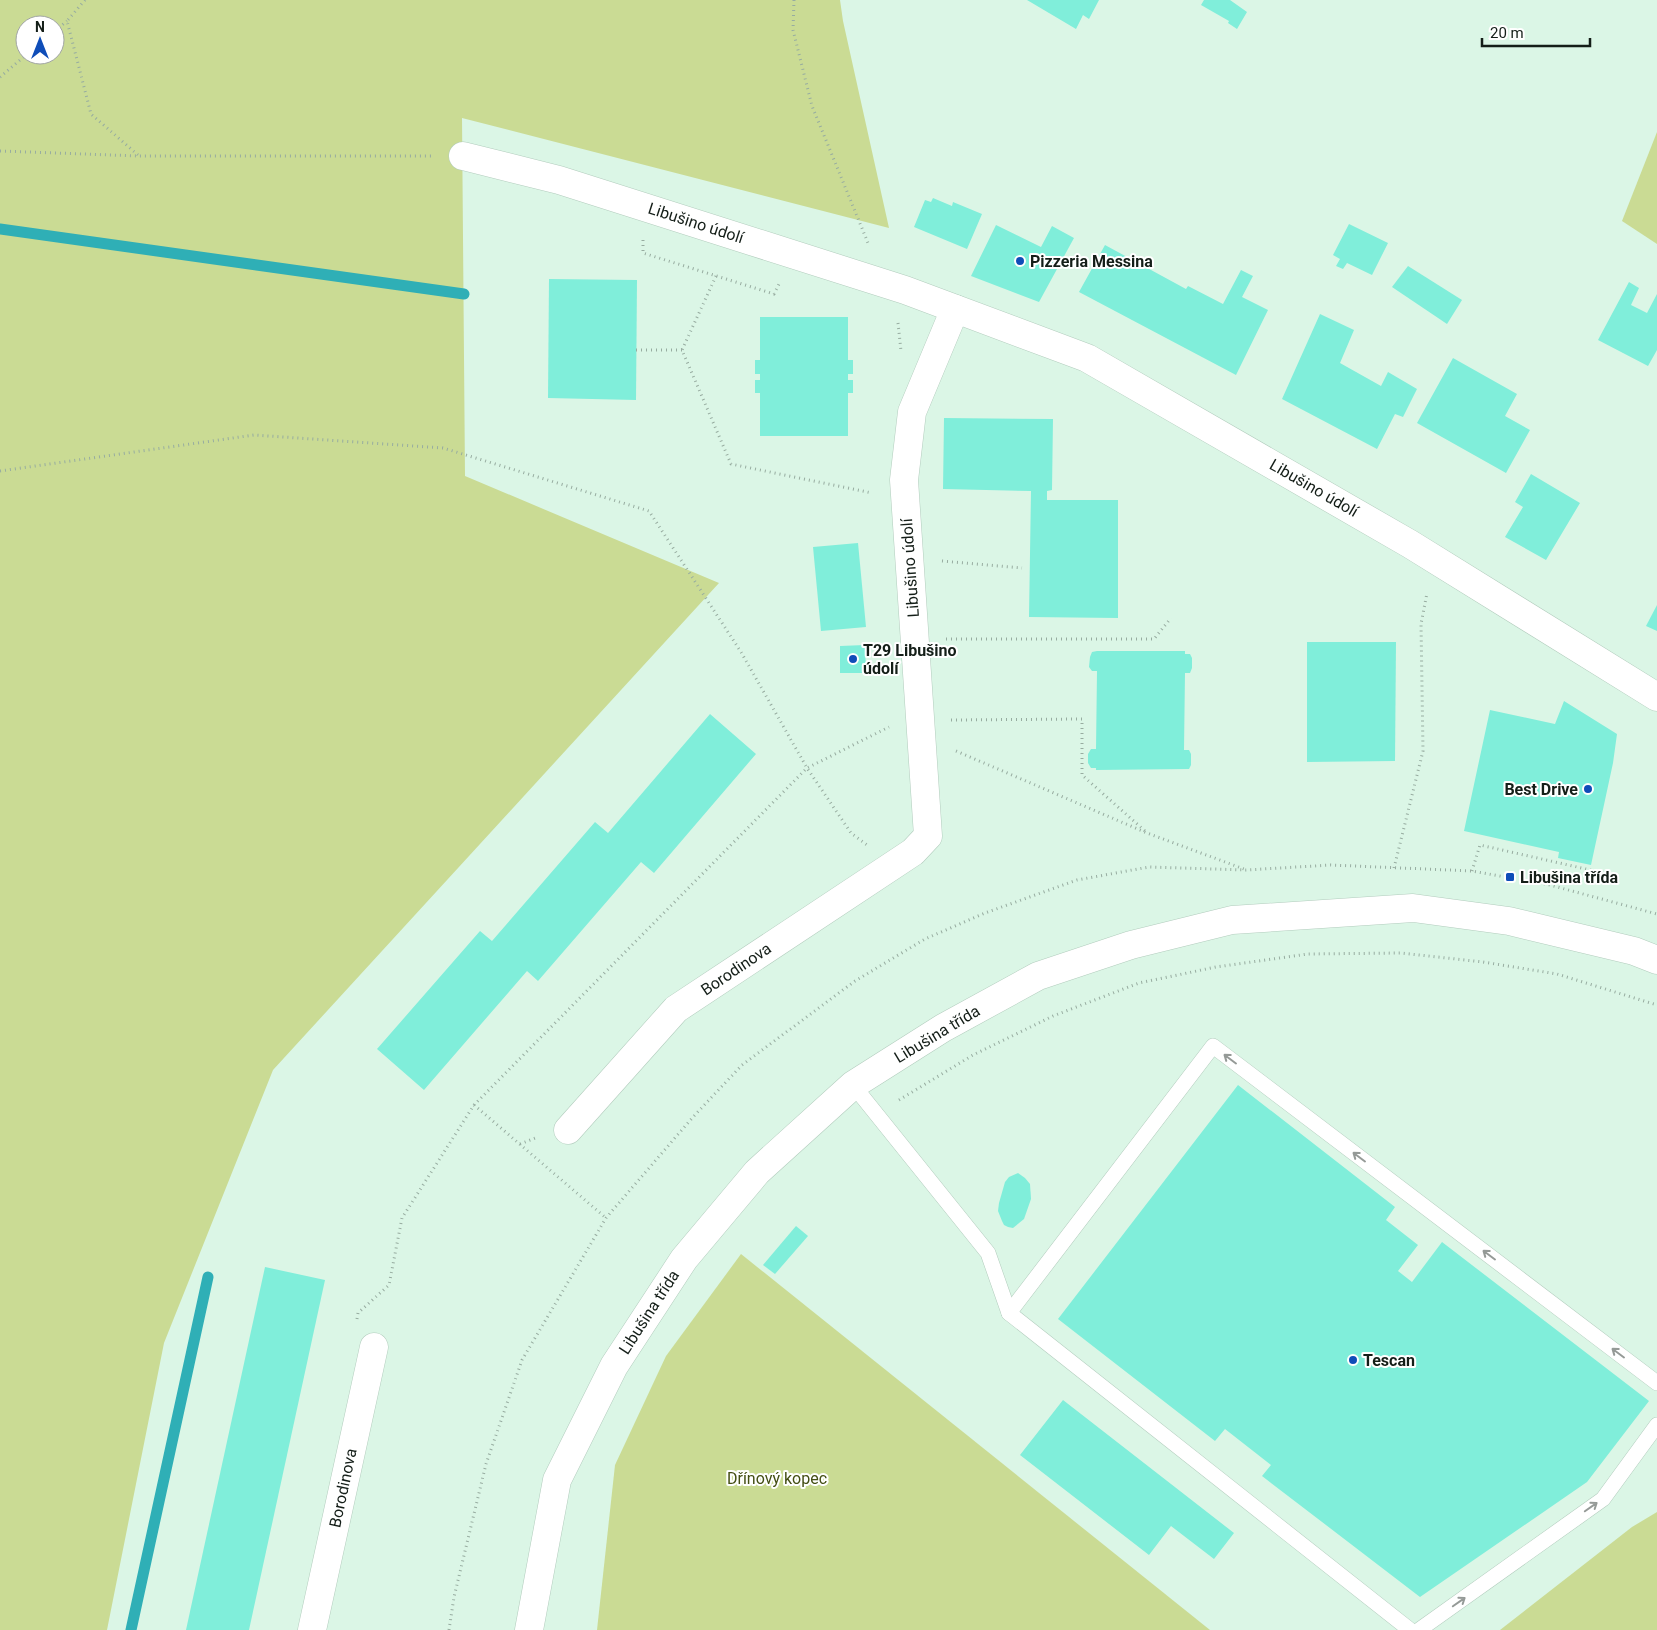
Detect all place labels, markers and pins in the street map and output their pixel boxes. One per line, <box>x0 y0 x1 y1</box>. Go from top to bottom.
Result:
place label: Pizzeria Messina <box>1030 252 1153 271</box>
marker: Pizzeria Messina <box>1014 255 1026 267</box>
place label: T29 Libušino údolí <box>863 641 957 678</box>
marker: T29 Libušino údolí <box>847 653 859 665</box>
place label: Best Drive <box>1504 780 1578 799</box>
marker: Best Drive <box>1582 783 1594 795</box>
place label: Libušina třída <box>1520 868 1618 887</box>
marker: Libušina třída <box>1504 871 1516 883</box>
place label: Tescan <box>1363 1351 1415 1370</box>
marker: Tescan <box>1347 1354 1359 1366</box>

